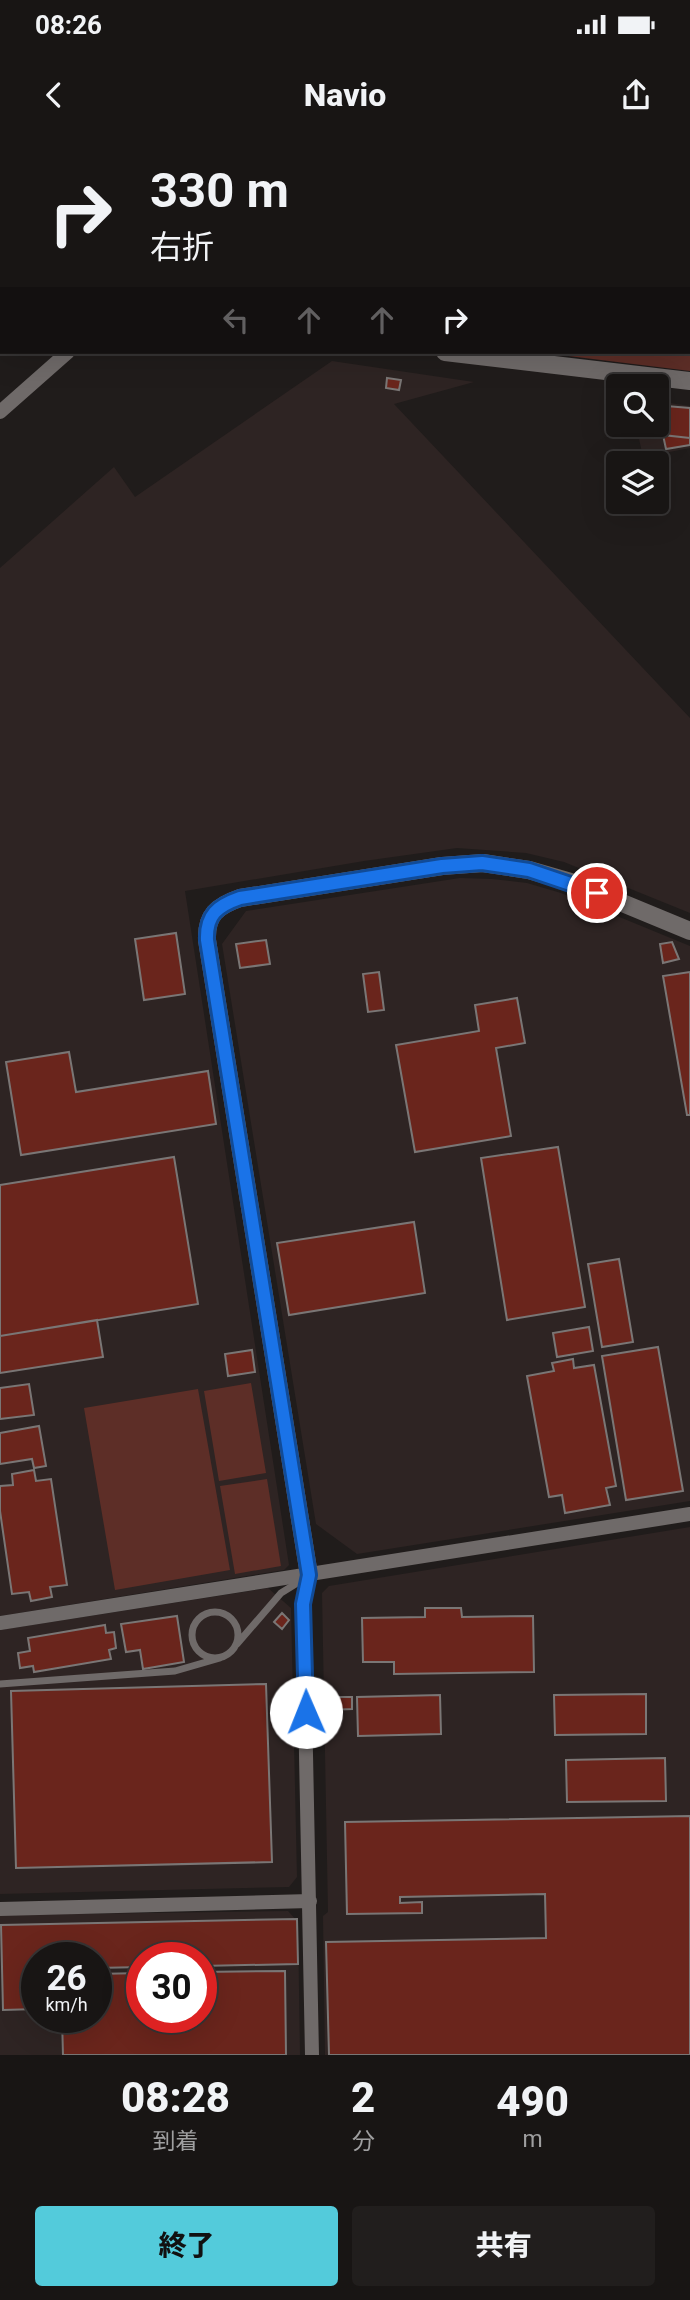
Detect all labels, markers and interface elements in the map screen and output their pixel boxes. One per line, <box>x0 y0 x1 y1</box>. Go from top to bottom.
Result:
text: 08:26 <box>35 10 102 40</box>
icon: back <box>35 76 73 114</box>
text: Navio <box>304 76 386 114</box>
icon: share <box>617 76 655 114</box>
text: 330 m <box>150 162 289 219</box>
icon: right <box>35 168 126 259</box>
text: 右折 <box>150 228 214 266</box>
icon: left <box>217 301 255 339</box>
icon: ahead <box>290 301 328 339</box>
icon: ahead <box>363 301 401 339</box>
icon: right <box>436 301 474 339</box>
map controls <box>606 374 669 514</box>
button: search <box>606 374 669 437</box>
button: layers <box>606 451 669 514</box>
pin <box>567 863 627 923</box>
icon: arrive <box>578 874 616 912</box>
position arrow <box>269 1675 343 1749</box>
speed limit sign: 30 <box>126 1942 217 2033</box>
text: 26 <box>46 1958 87 1999</box>
text: km/h <box>45 1994 88 2015</box>
text: 08:28 <box>121 2073 230 2122</box>
text: 2 <box>351 2073 375 2122</box>
text: 490 <box>496 2077 569 2126</box>
text: m <box>523 2126 543 2153</box>
text: 到着 <box>153 2128 199 2155</box>
text: 分 <box>352 2128 375 2155</box>
button: 終了 <box>35 2206 338 2286</box>
button: 共有 <box>352 2206 655 2286</box>

